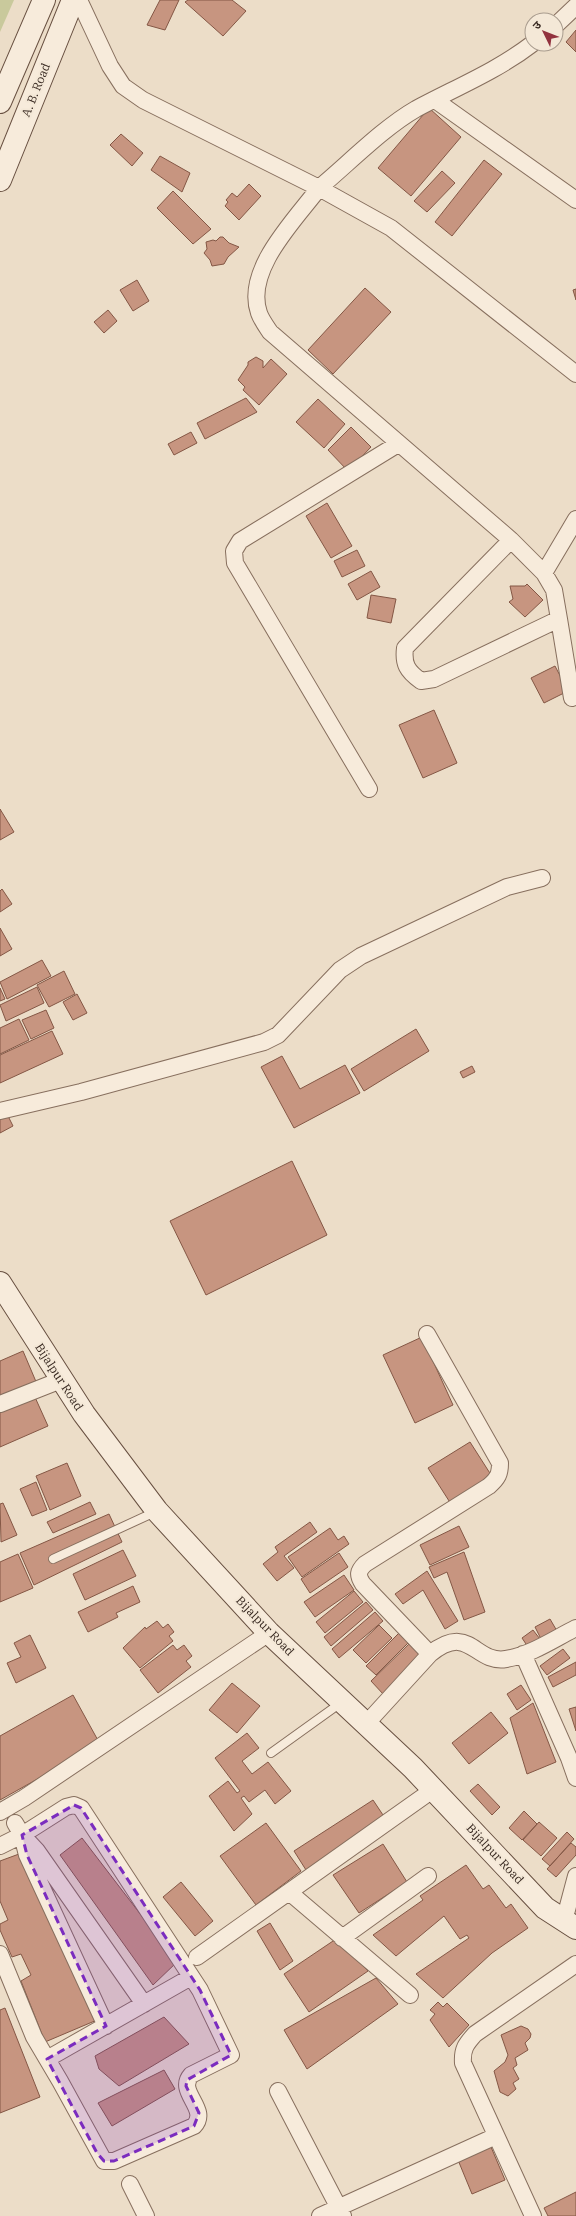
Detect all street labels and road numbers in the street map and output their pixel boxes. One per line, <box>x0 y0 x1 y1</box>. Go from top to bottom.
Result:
street label: A. B. Road <box>18 61 53 119</box>
street label: Bijalpur Road <box>32 1340 87 1413</box>
street label: Bijalpur Road <box>233 1593 298 1659</box>
street label: Bijalpur Road <box>464 1820 527 1887</box>

